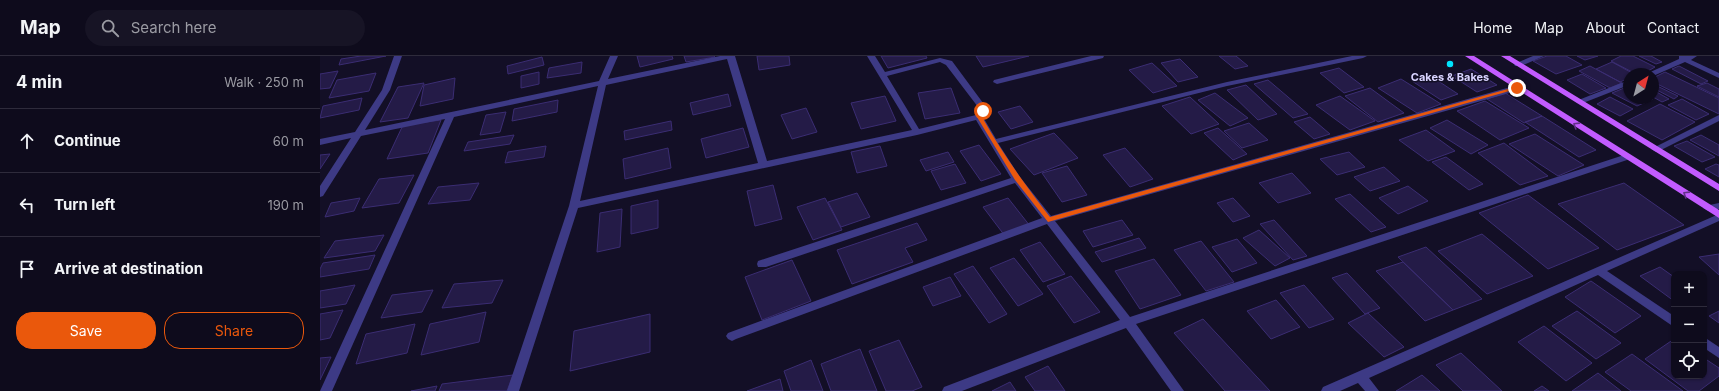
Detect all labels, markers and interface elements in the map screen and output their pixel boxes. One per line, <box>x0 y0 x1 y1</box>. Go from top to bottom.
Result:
search box <box>85 10 365 46</box>
text: Map <box>20 16 61 39</box>
icon: search <box>99 17 121 39</box>
text: Search here <box>131 18 216 37</box>
text: Home <box>1473 19 1512 36</box>
text: Map <box>1534 19 1564 36</box>
text: About <box>1586 19 1625 36</box>
text: Contact <box>1647 19 1699 36</box>
marker: Cakes & Bakes <box>1445 59 1455 69</box>
north arrow <box>1623 68 1659 104</box>
place label: Cakes & Bakes <box>1411 70 1489 84</box>
text: 4 min <box>16 72 62 92</box>
text: Walk · 250 m <box>224 74 304 90</box>
route end <box>1508 79 1526 97</box>
route start <box>974 102 992 120</box>
one-way arrow <box>1573 122 1580 130</box>
icon: ahead <box>16 130 38 152</box>
text: Continue <box>54 131 121 150</box>
text: 60 m <box>273 133 304 149</box>
one-way arrow <box>1683 192 1690 199</box>
icon: left <box>16 194 38 216</box>
text: Turn left <box>54 195 115 214</box>
text: 190 m <box>267 197 304 213</box>
icon: arrive <box>16 258 38 280</box>
text: Arrive at destination <box>54 259 203 278</box>
map controls <box>1671 271 1707 379</box>
button: + <box>1671 271 1707 307</box>
button: − <box>1671 307 1707 343</box>
button: Save <box>16 312 156 349</box>
button: Share <box>164 312 304 349</box>
button: locate <box>1671 343 1707 379</box>

